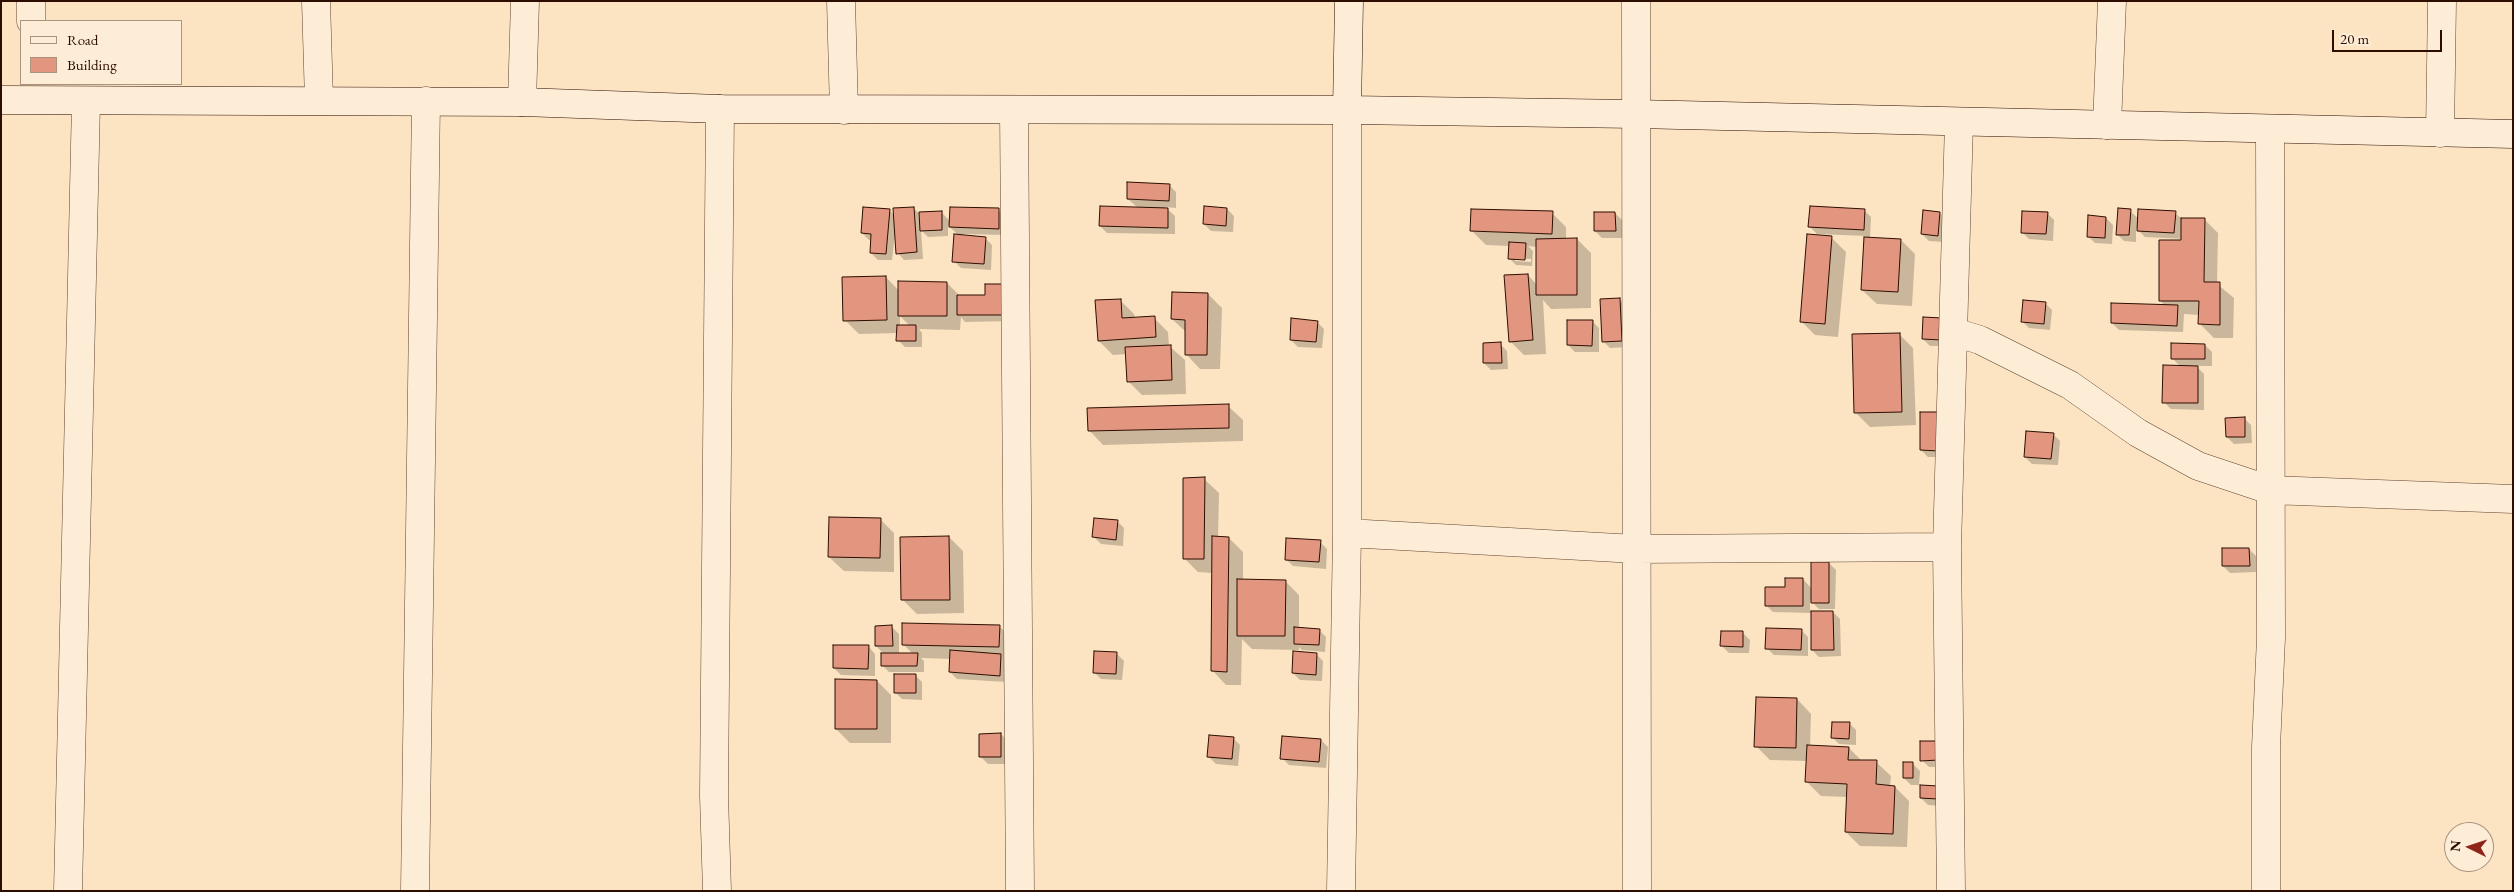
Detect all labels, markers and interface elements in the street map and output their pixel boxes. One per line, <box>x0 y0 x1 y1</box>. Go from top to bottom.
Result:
legend <box>20 20 182 85</box>
scale bar <box>2334 20 2444 52</box>
text: 20 m <box>2340 29 2369 48</box>
text: Road <box>67 30 98 49</box>
text: Building <box>67 55 117 74</box>
north arrow <box>2444 822 2494 872</box>
text: N <box>2446 840 2464 852</box>

